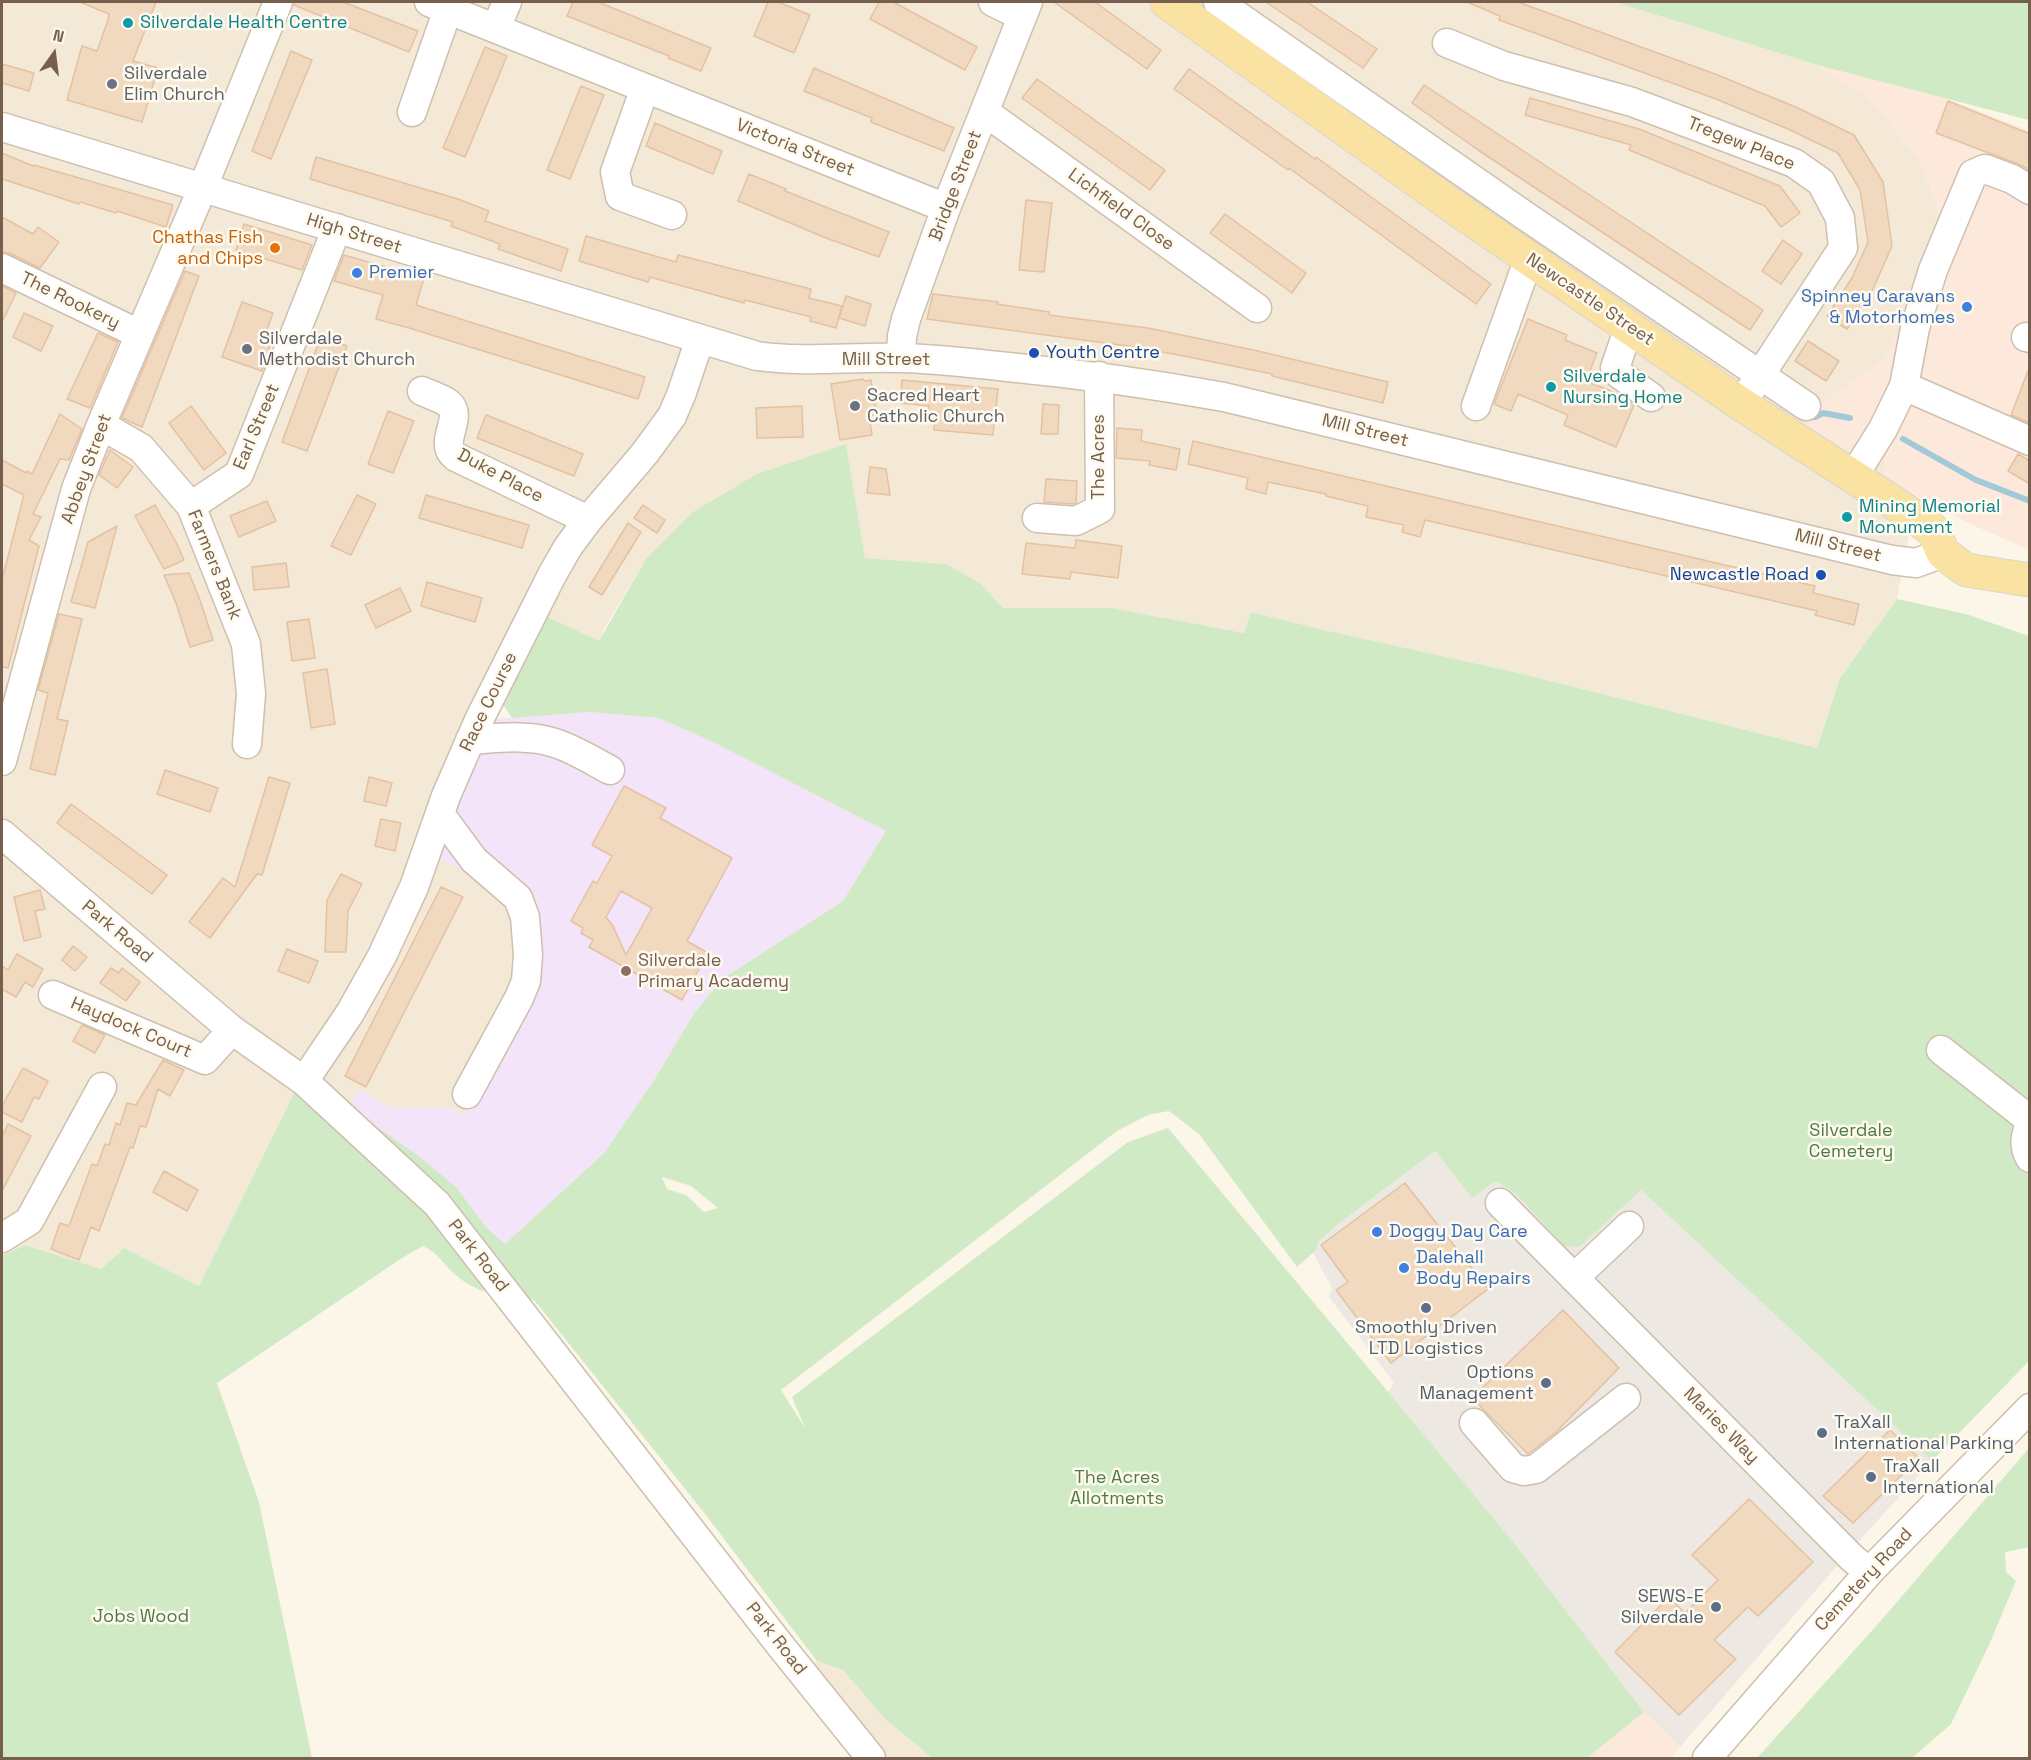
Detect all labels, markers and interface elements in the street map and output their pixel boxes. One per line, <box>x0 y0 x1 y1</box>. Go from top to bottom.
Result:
place label: Silverdale Health Centre <box>140 12 347 34</box>
marker: Silverdale Health Centre <box>121 16 135 30</box>
north arrow <box>24 24 84 84</box>
text: N <box>51 25 66 48</box>
place label: Silverdale Elim Church <box>124 63 225 106</box>
marker: Silverdale Elim Church <box>105 77 119 91</box>
street label: Tregew Place <box>1684 113 1798 175</box>
street label: Victoria Street <box>732 114 858 182</box>
street label: Bridge Street <box>925 128 987 244</box>
street label: Lichfield Close <box>1064 164 1178 256</box>
street label: High Street <box>304 209 404 259</box>
place label: Chathas Fish and Chips <box>152 227 263 270</box>
marker: Chathas Fish and Chips <box>268 241 282 255</box>
street label: Newcastle Street <box>1522 249 1658 351</box>
place label: Premier <box>369 262 434 284</box>
marker: Premier <box>350 266 364 280</box>
street label: The Rookery <box>17 268 123 334</box>
place label: Spinney Caravans & Motorhomes <box>1801 286 1955 328</box>
marker: Spinney Caravans & Motorhomes <box>1960 300 1974 314</box>
place label: Silverdale Methodist Church <box>259 328 415 370</box>
marker: Silverdale Methodist Church <box>240 342 254 356</box>
place label: Youth Centre <box>1046 342 1160 364</box>
marker: Youth Centre <box>1027 346 1041 360</box>
street label: Mill Street <box>842 349 930 371</box>
place label: Silverdale Nursing Home <box>1563 366 1683 409</box>
marker: Silverdale Nursing Home <box>1544 380 1558 394</box>
street label: Earl Street <box>229 381 285 473</box>
place label: Sacred Heart Catholic Church <box>867 385 1005 428</box>
marker: Sacred Heart Catholic Church <box>848 399 862 413</box>
street label: Mill Street <box>1319 410 1411 452</box>
street label: Abbey Street <box>57 411 117 527</box>
street label: The Acres <box>1088 414 1110 500</box>
street label: Duke Place <box>453 444 547 508</box>
place label: Mining Memorial Monument <box>1859 496 2000 538</box>
street label: Farmers Bank <box>182 507 246 623</box>
marker: Mining Memorial Monument <box>1840 510 1854 524</box>
street label: Mill Street <box>1792 525 1884 567</box>
place label: Newcastle Road <box>1670 564 1809 586</box>
marker: Newcastle Road <box>1814 568 1828 582</box>
street label: Race Course <box>456 649 522 755</box>
street label: Park Road <box>77 896 157 968</box>
place label: Silverdale Primary Academy <box>638 950 789 992</box>
marker: Silverdale Primary Academy <box>619 964 633 978</box>
street label: Haydock Court <box>67 993 195 1063</box>
park label: Silverdale Cemetery <box>1809 1120 1893 1162</box>
street label: Park Road <box>443 1215 513 1297</box>
place label: Doggy Day Care <box>1389 1221 1528 1243</box>
marker: Doggy Day Care <box>1370 1225 1384 1239</box>
place label: Dalehall Body Repairs <box>1416 1247 1531 1290</box>
marker: Dalehall Body Repairs <box>1397 1261 1411 1275</box>
marker: Smoothly Driven LTD Logistics <box>1419 1301 1433 1315</box>
place label: Smoothly Driven LTD Logistics <box>1355 1317 1497 1360</box>
place label: Options Management <box>1420 1362 1534 1404</box>
marker: Options Management <box>1539 1376 1553 1390</box>
street label: Maries Way <box>1679 1384 1763 1468</box>
place label: TraXall International Parking <box>1834 1412 2014 1454</box>
marker: TraXall International Parking <box>1815 1426 1829 1440</box>
place label: TraXall International <box>1883 1456 1994 1498</box>
park label: The Acres Allotments <box>1070 1467 1164 1510</box>
marker: TraXall International <box>1864 1470 1878 1484</box>
street label: Cemetery Road <box>1811 1524 1917 1636</box>
place label: SEWS-E Silverdale <box>1621 1586 1704 1628</box>
street label: Park Road <box>741 1598 811 1680</box>
marker: SEWS-E Silverdale <box>1709 1600 1723 1614</box>
park label: Jobs Wood <box>93 1606 189 1628</box>

